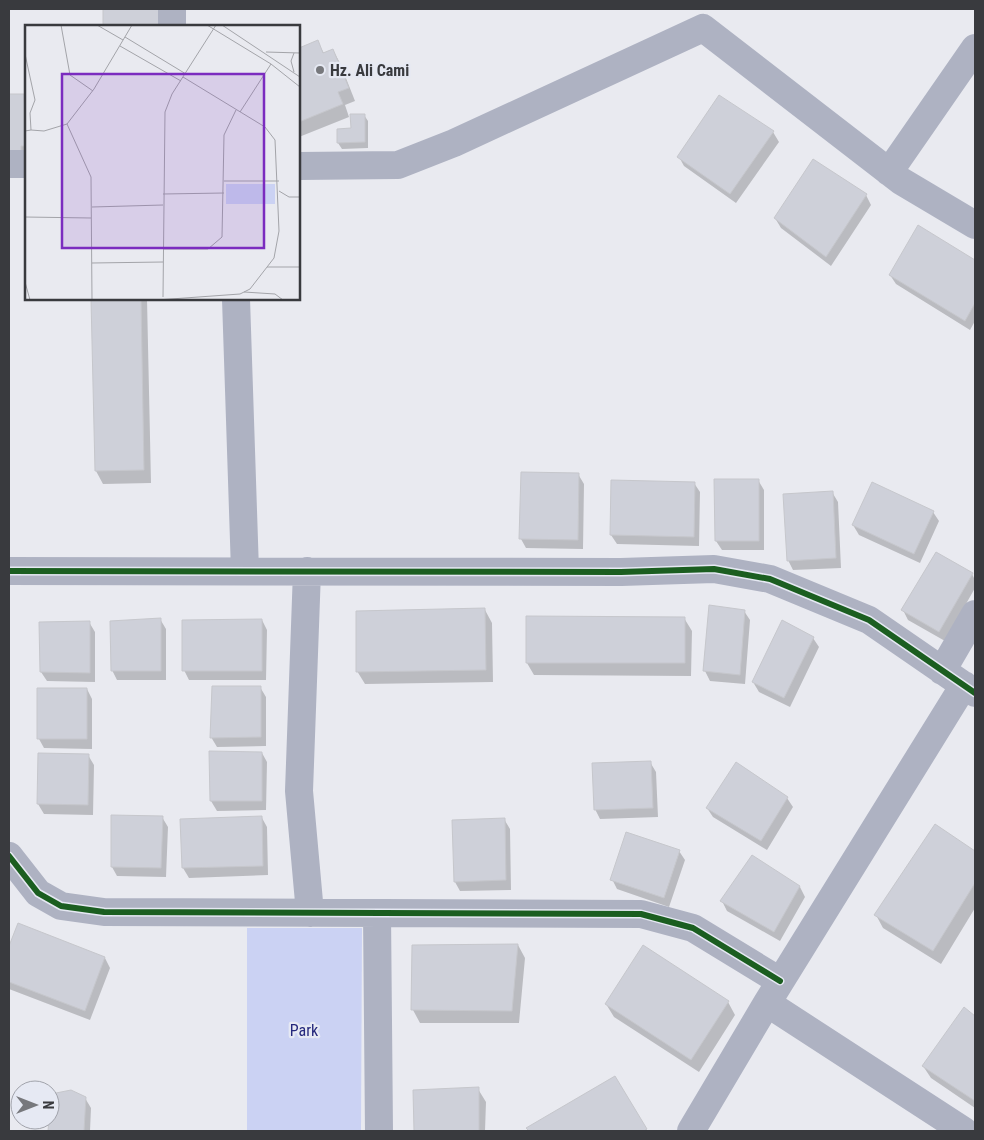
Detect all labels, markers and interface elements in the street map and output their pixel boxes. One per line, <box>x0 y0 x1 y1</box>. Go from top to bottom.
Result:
inset map <box>25 25 300 300</box>
place label: Hz. Ali Cami <box>330 61 409 80</box>
marker: Hz. Ali Cami <box>314 64 326 76</box>
park label: Park <box>290 1021 319 1040</box>
north arrow <box>10 1080 60 1130</box>
text: N <box>40 1101 56 1109</box>

